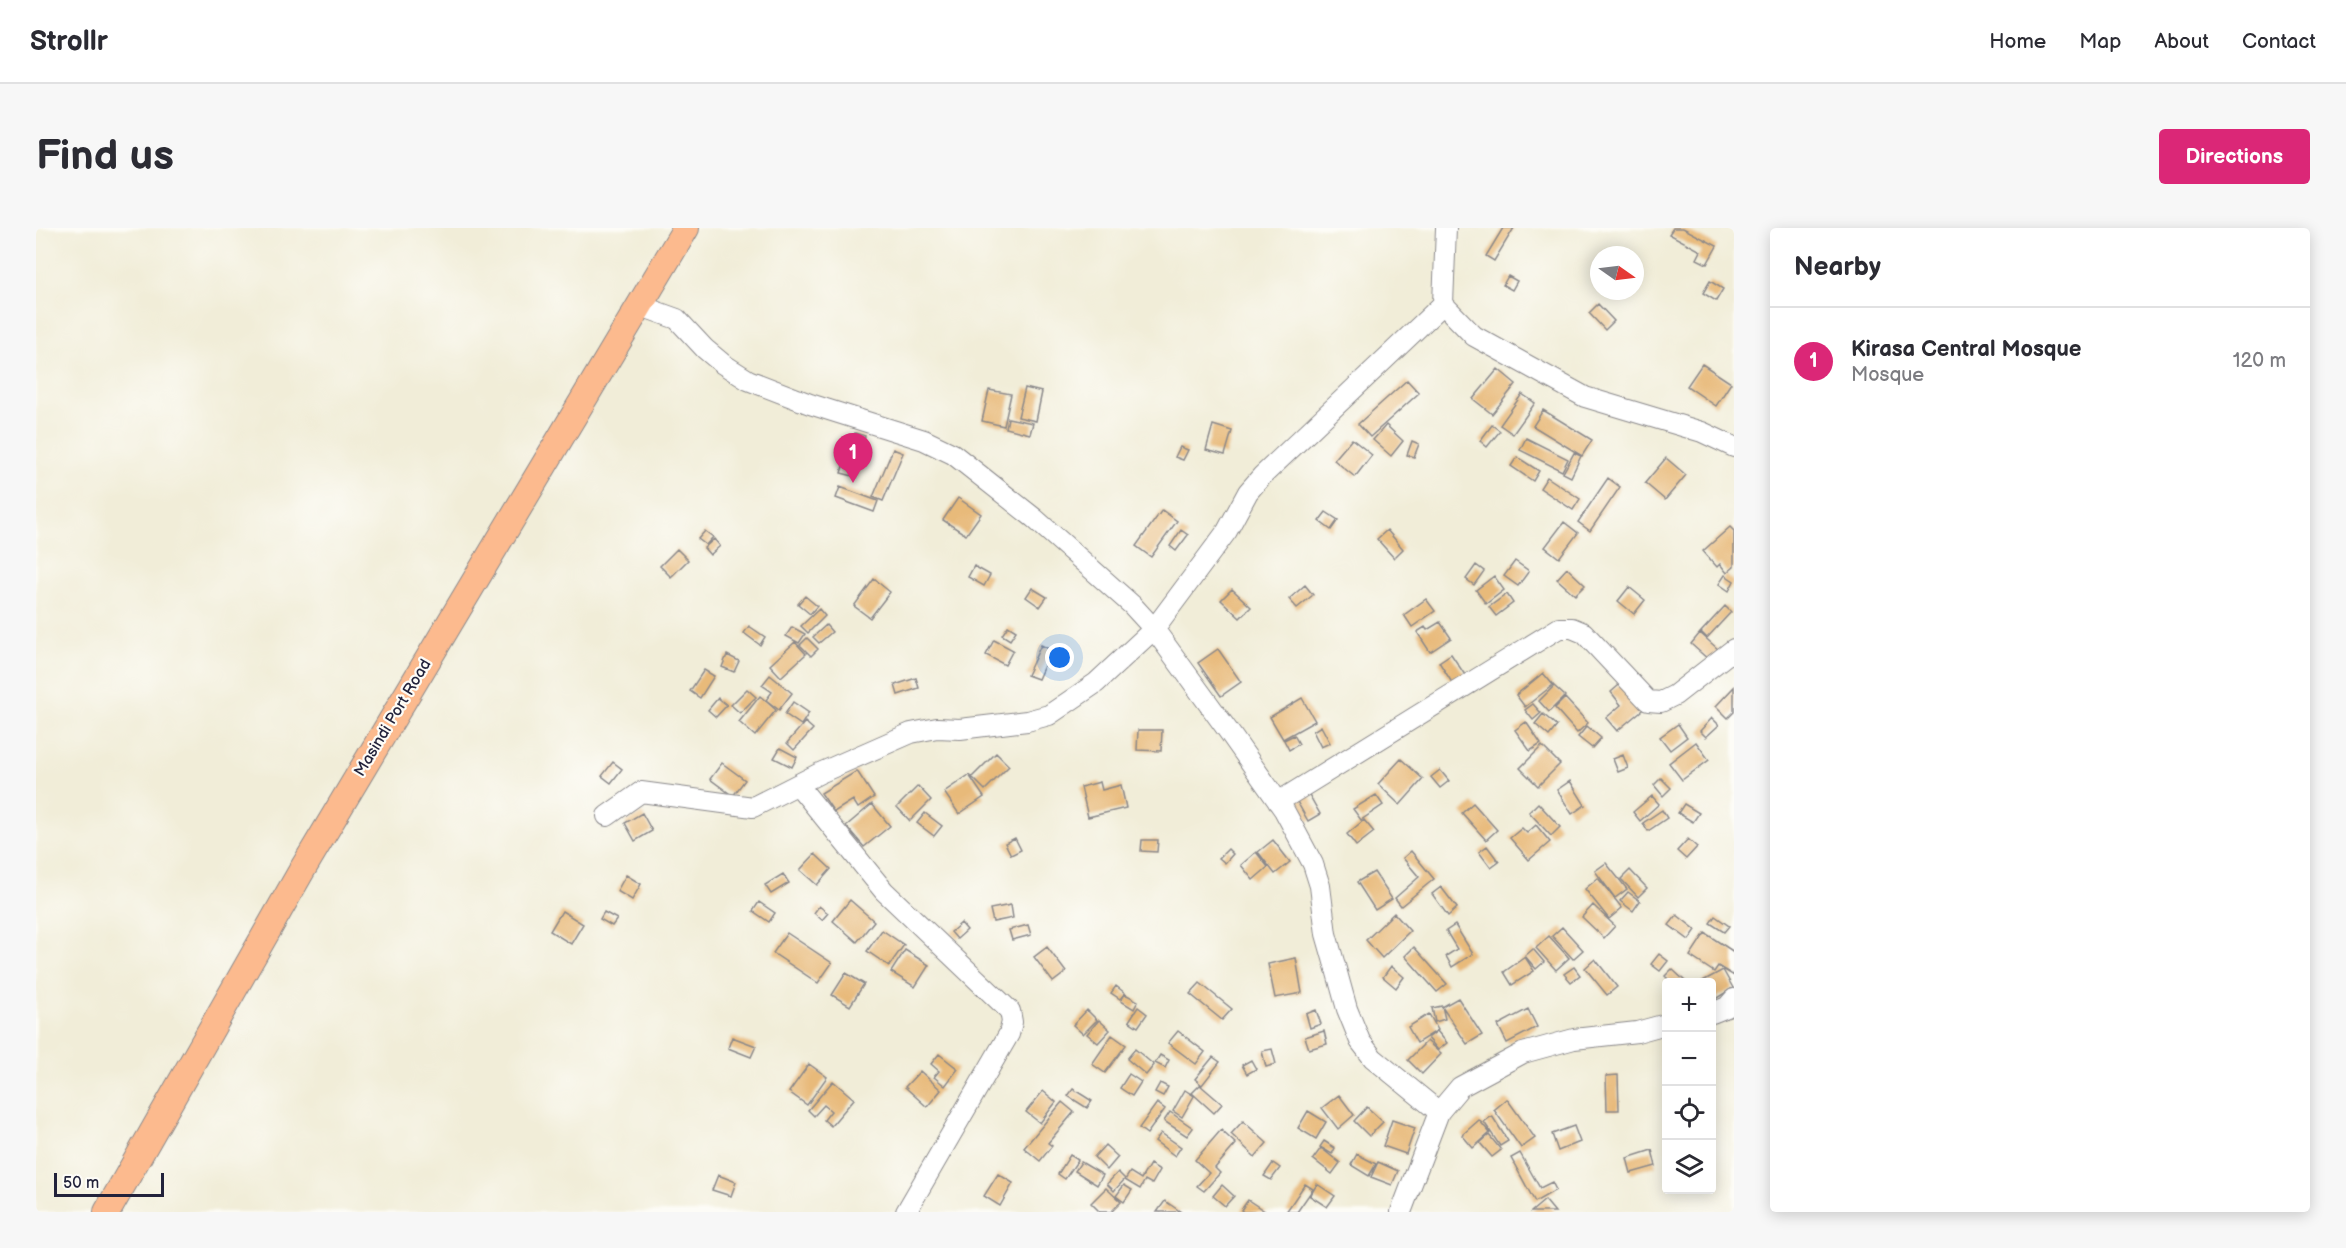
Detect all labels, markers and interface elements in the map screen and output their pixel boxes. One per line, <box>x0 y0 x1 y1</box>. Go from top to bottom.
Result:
text: Strollr <box>30 25 108 58</box>
text: Home <box>1989 29 2046 54</box>
text: Map <box>2079 29 2121 54</box>
text: About <box>2154 29 2209 54</box>
text: Contact <box>2242 29 2316 54</box>
button: Directions <box>2159 129 2310 184</box>
text: Find us <box>36 131 174 182</box>
north arrow <box>1590 246 1644 300</box>
text: Nearby <box>1794 252 1881 283</box>
text: Kirasa Central Mosque <box>1851 336 2081 363</box>
text: 1 <box>1809 349 1818 373</box>
text: 120 m <box>2233 349 2286 373</box>
text: Mosque <box>1851 363 1924 387</box>
pin: 1 <box>834 434 872 483</box>
your location <box>1045 643 1074 672</box>
street label: Masindi Port Road <box>351 656 435 780</box>
map controls <box>1662 978 1716 1194</box>
button: + <box>1662 978 1716 1032</box>
button: − <box>1662 1032 1716 1086</box>
button: locate <box>1662 1086 1716 1140</box>
button: layers <box>1662 1140 1716 1194</box>
scale bar <box>54 1170 164 1198</box>
text: 50 m <box>63 1174 99 1193</box>

